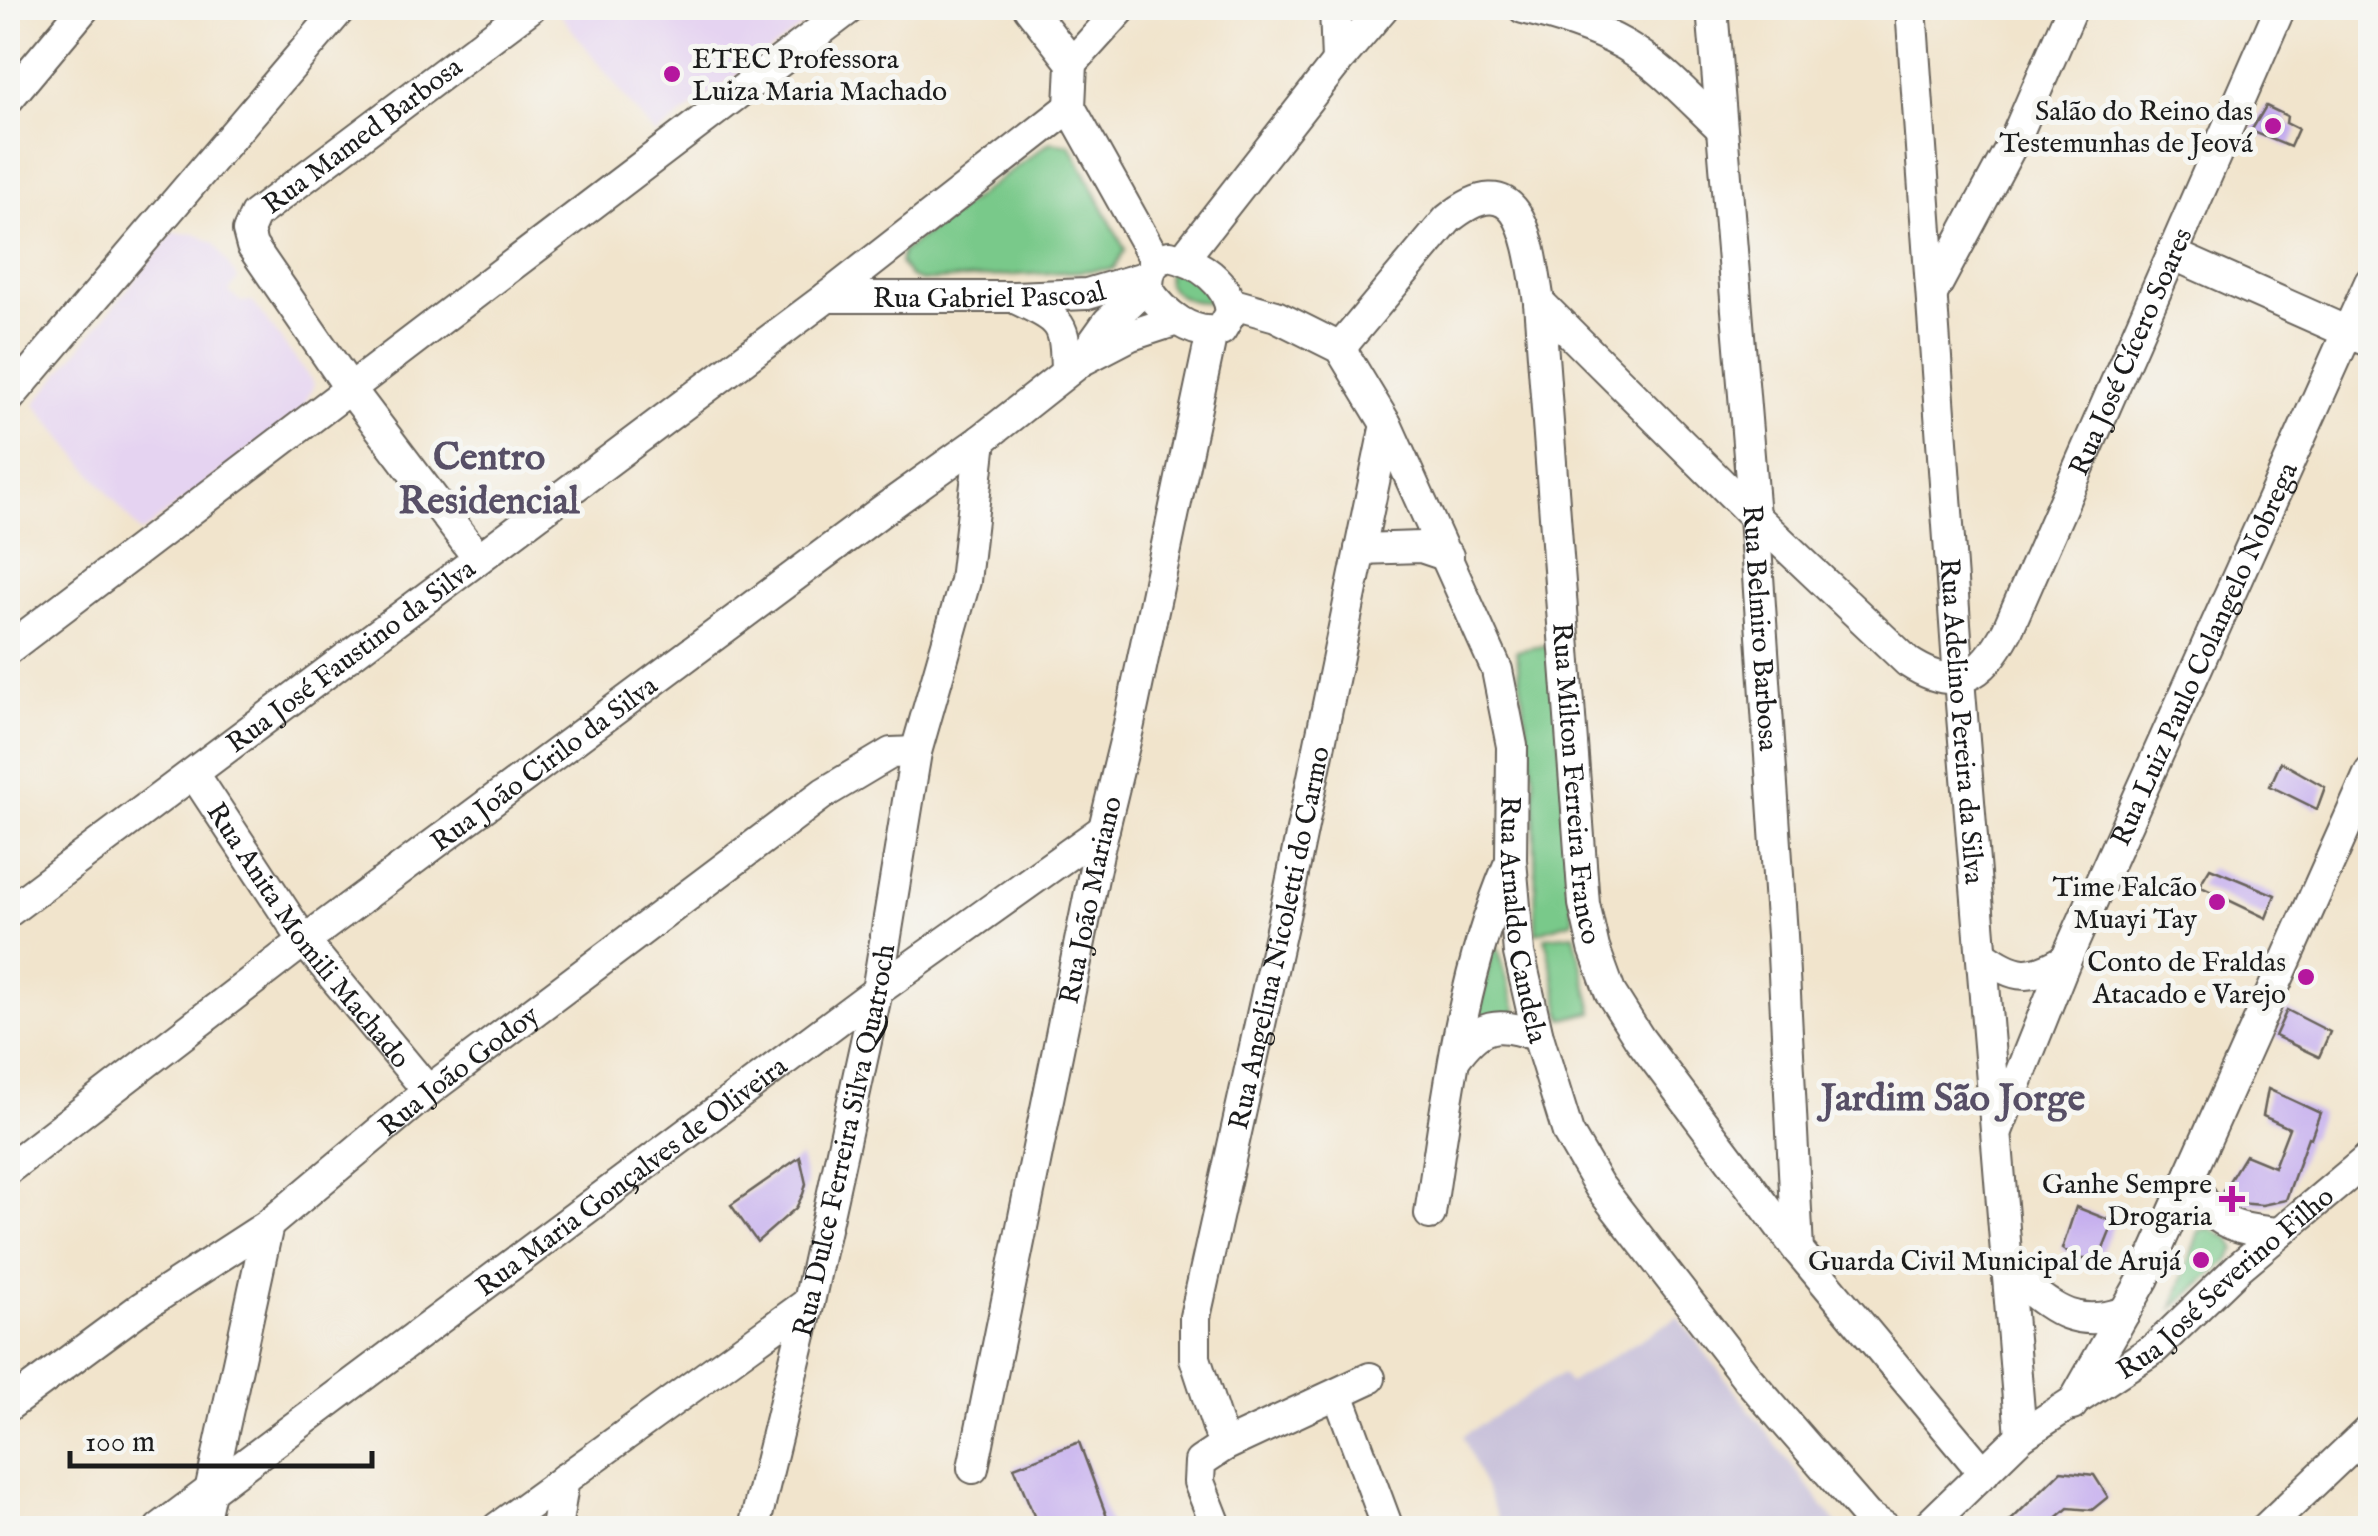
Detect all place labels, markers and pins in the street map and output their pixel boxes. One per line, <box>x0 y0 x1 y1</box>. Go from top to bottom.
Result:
place label: ETEC Professora Luiza Maria Machado <box>692 43 947 110</box>
marker: ETEC Professora Luiza Maria Machado <box>661 63 683 85</box>
place label: Salão do Reino das Testemunhas de Jeová <box>1999 95 2254 162</box>
marker: Salão do Reino das Testemunhas de Jeová <box>2262 115 2284 137</box>
place label: Time Falcão Muayi Tay <box>2052 871 2197 938</box>
marker: Time Falcão Muayi Tay <box>2206 891 2228 913</box>
place label: Conto de Fraldas Atacado e Varejo <box>2087 946 2286 1013</box>
marker: Conto de Fraldas Atacado e Varejo <box>2295 966 2317 988</box>
place label: Ganhe Sempre Drogaria <box>2042 1168 2213 1235</box>
marker: Ganhe Sempre Drogaria <box>2221 1188 2243 1210</box>
place label: Guarda Civil Municipal de Arujá <box>1808 1245 2182 1280</box>
marker: Guarda Civil Municipal de Arujá <box>2190 1249 2212 1271</box>

